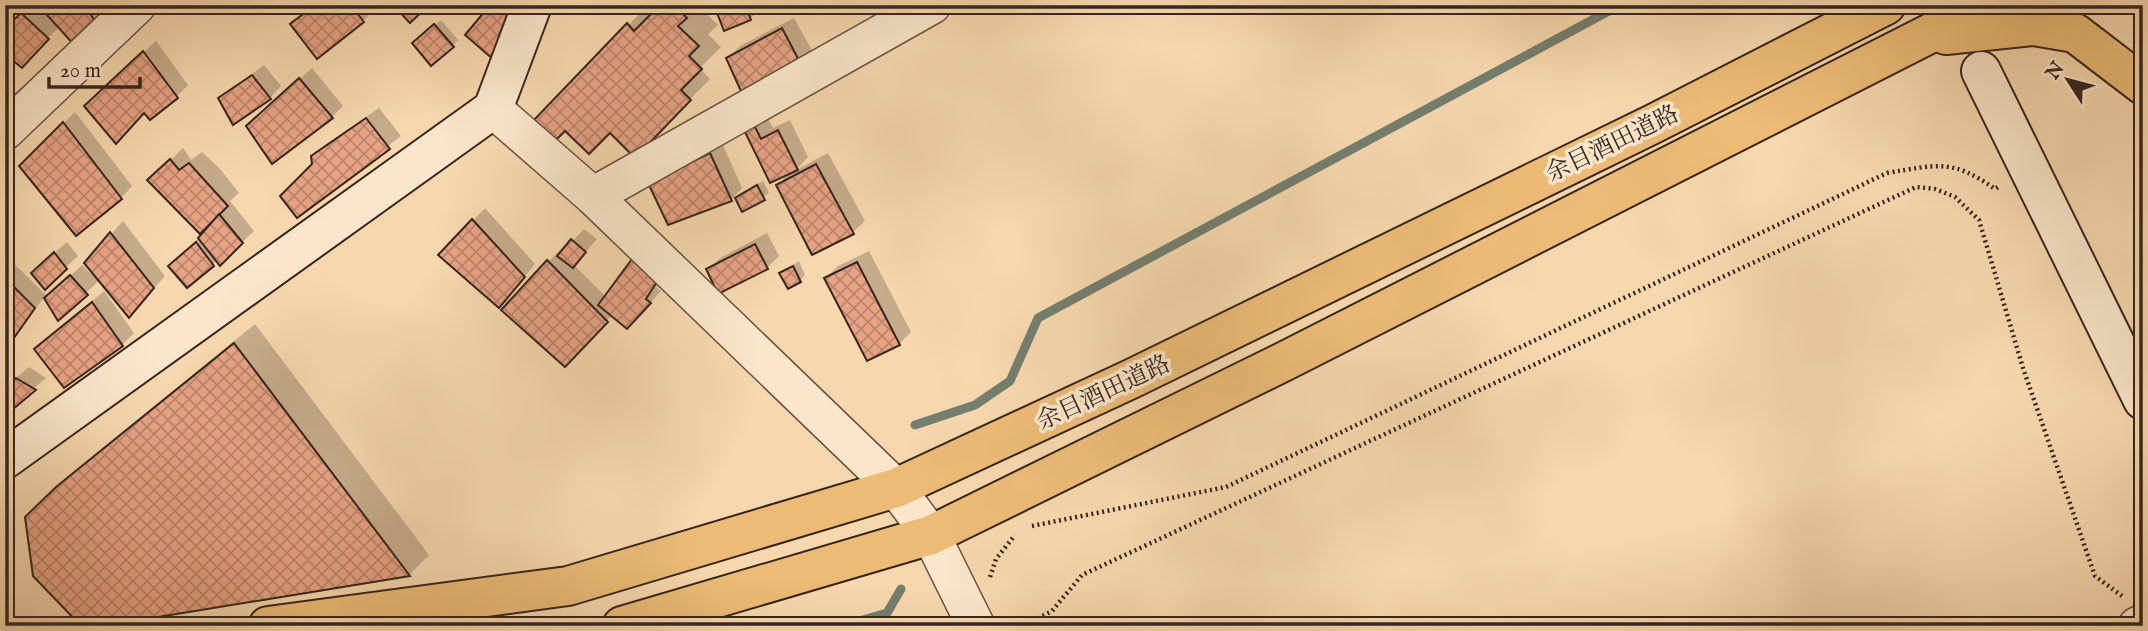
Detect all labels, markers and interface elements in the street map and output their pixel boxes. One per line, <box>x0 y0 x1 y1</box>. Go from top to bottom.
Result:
scale bar <box>49 46 140 90</box>
north arrow <box>2032 46 2102 116</box>
text: N <box>2041 57 2071 86</box>
text: 20 m <box>60 58 101 85</box>
street label: 余目酒田道路 <box>1541 99 1684 190</box>
street label: 余目酒田道路 <box>1032 349 1175 438</box>

